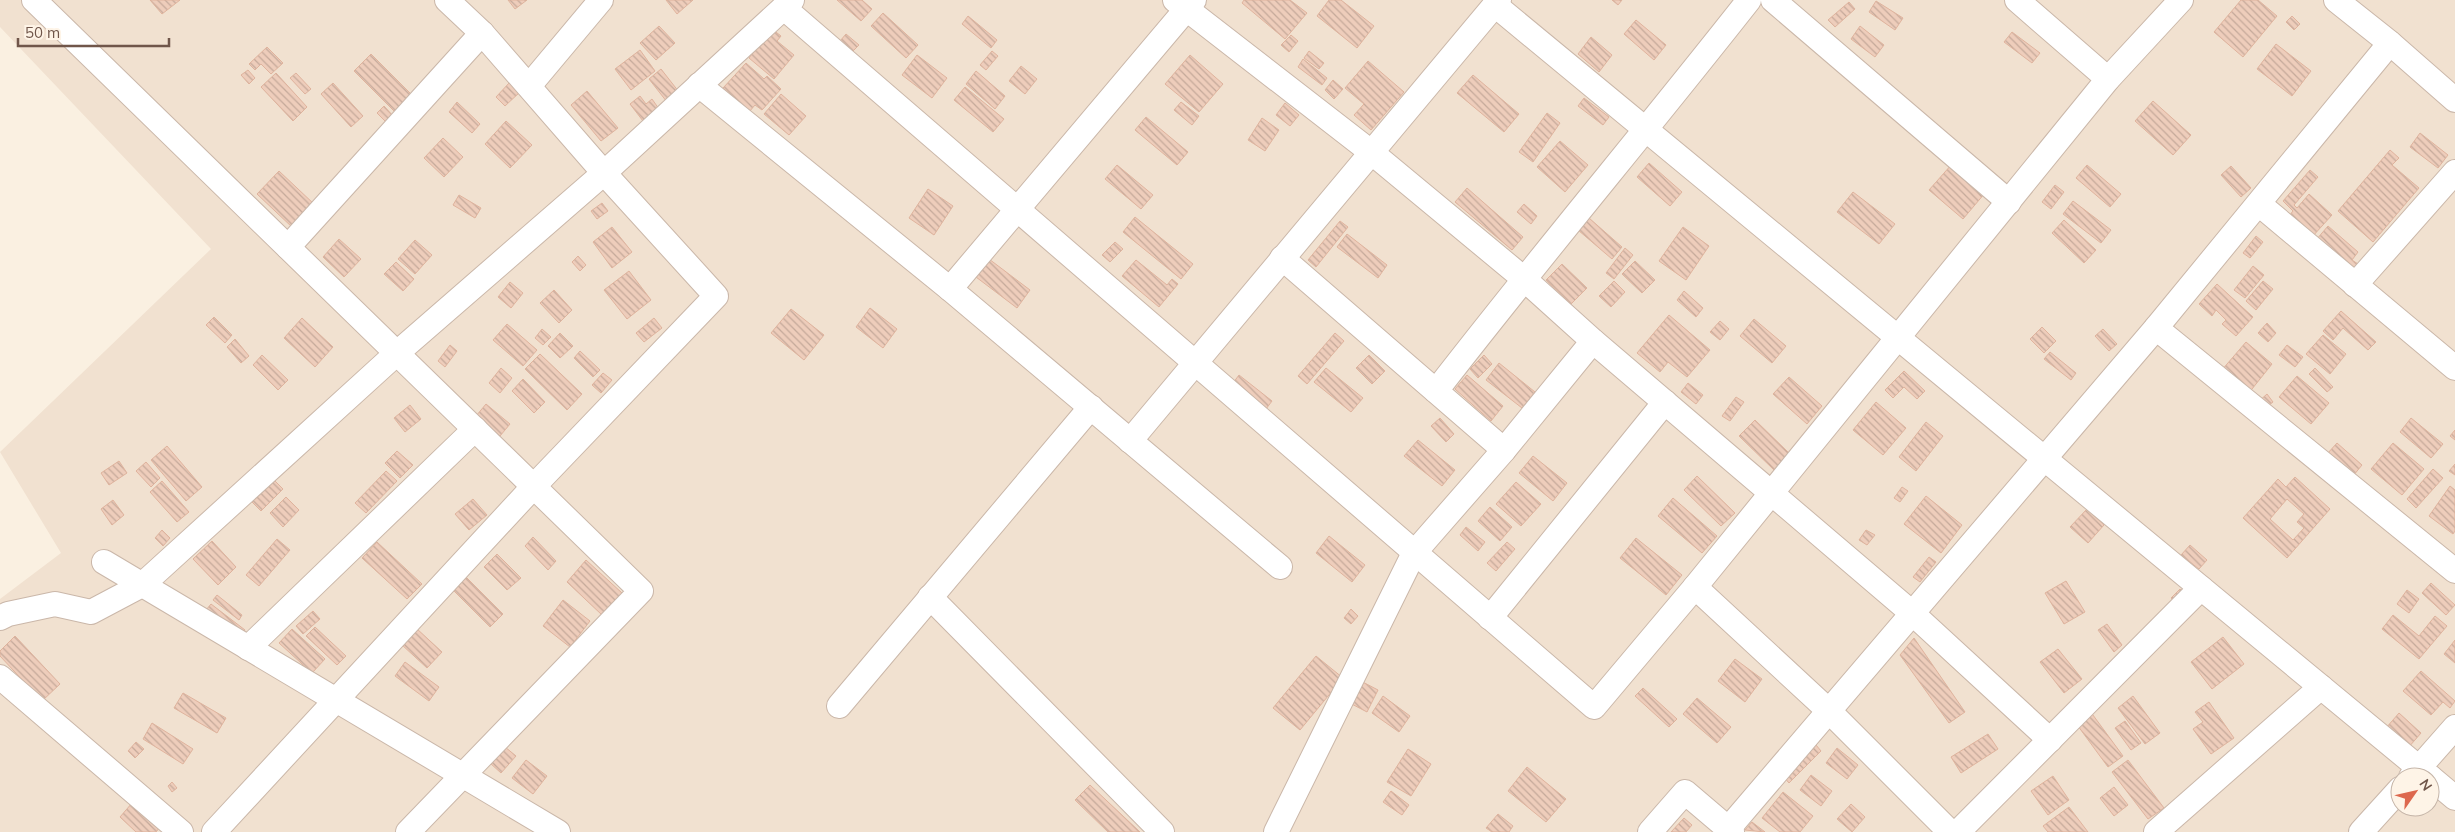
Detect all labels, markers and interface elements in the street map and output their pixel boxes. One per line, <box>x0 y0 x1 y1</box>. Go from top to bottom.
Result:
scale bar <box>18 15 169 47</box>
text: 50 m <box>25 23 60 42</box>
north arrow <box>2390 767 2440 817</box>
text: N <box>2415 775 2436 794</box>

